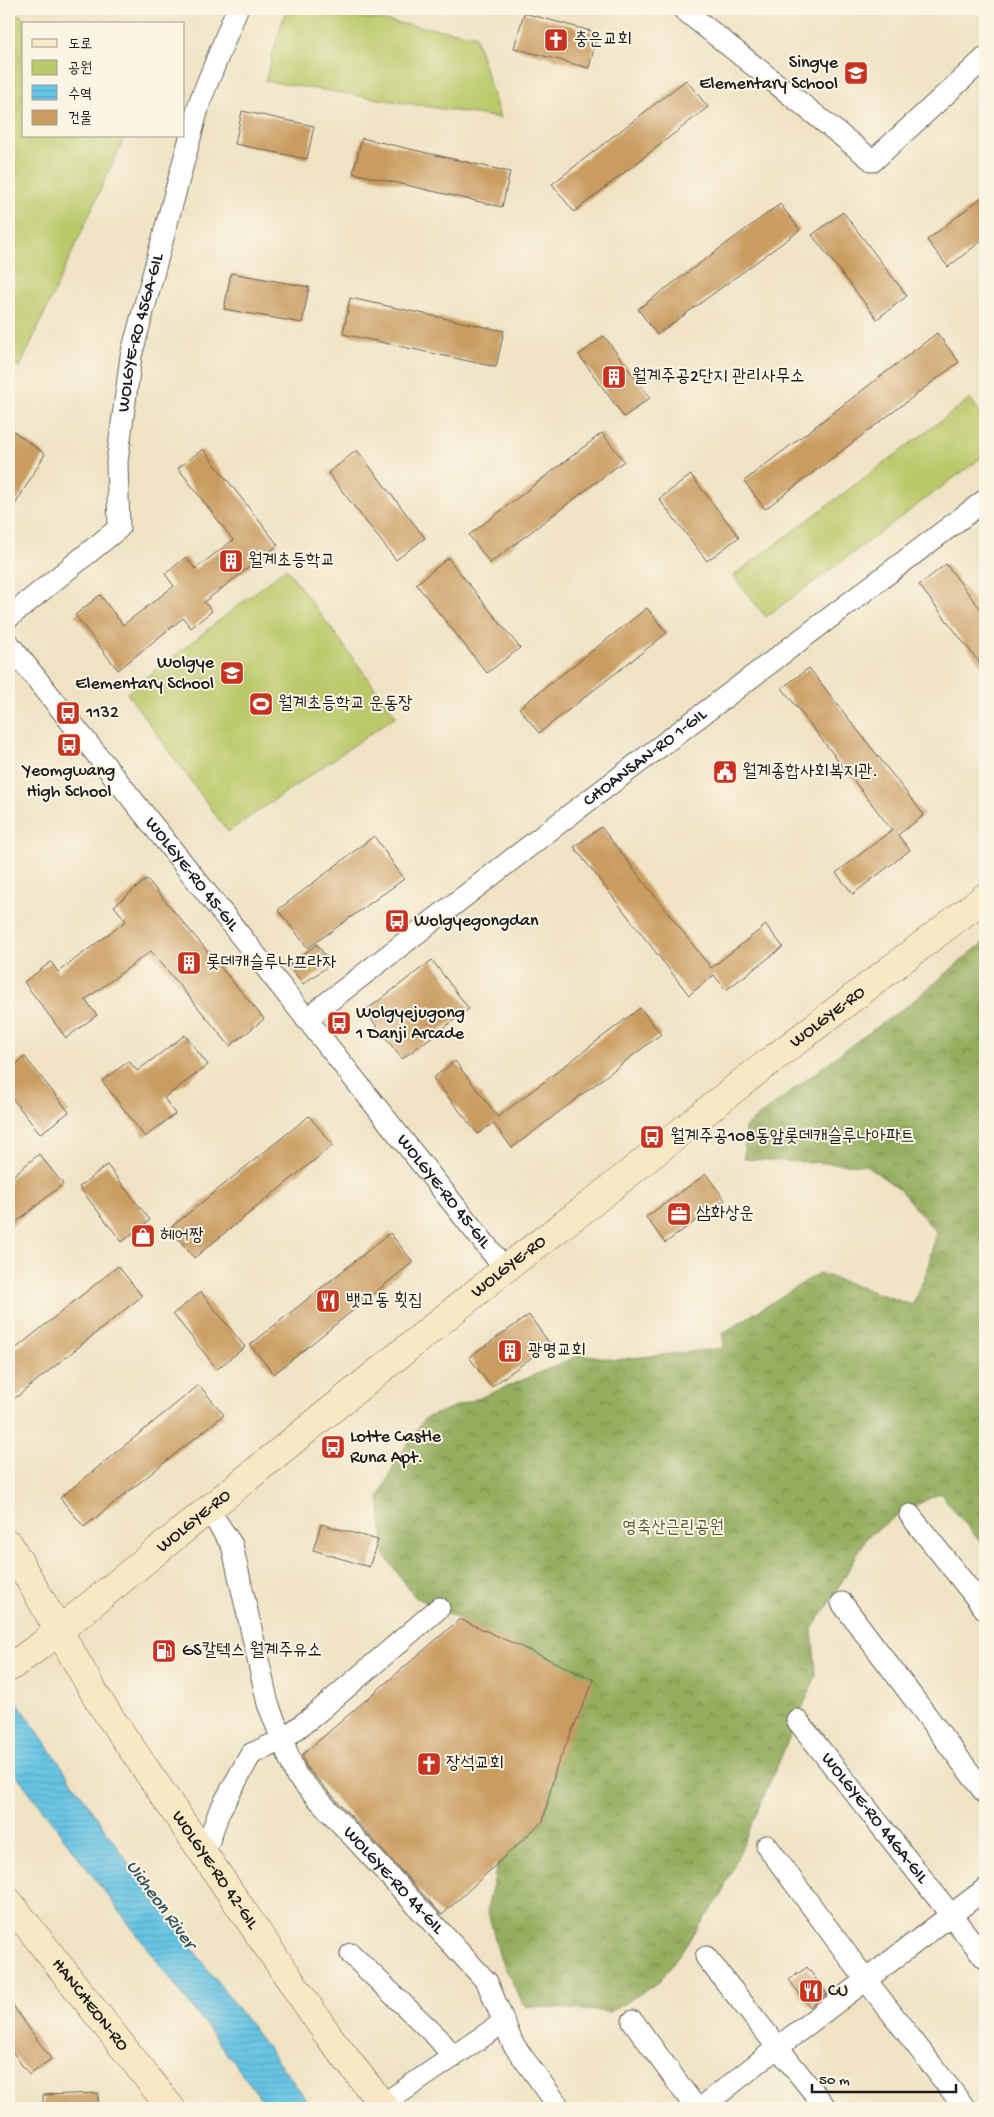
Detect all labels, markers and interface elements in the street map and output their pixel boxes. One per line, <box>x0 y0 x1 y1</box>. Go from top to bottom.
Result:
legend <box>22 22 185 138</box>
church icon: 충은교회 <box>543 27 569 53</box>
place label: 충은교회 <box>574 30 632 51</box>
text: 도로 <box>68 36 92 54</box>
place label: Singye Elementary School <box>699 53 839 95</box>
text: 공원 <box>68 60 92 78</box>
school or university icon: Singye Elementary School <box>843 60 869 86</box>
text: 수역 <box>68 86 92 104</box>
text: 건물 <box>68 110 92 128</box>
street label: WOLGYE-RO 45GA-GIL <box>113 250 169 413</box>
building icon: 월계주공2단지 관리사무소 <box>601 364 627 390</box>
place label: 월계주공2단지 관리사무소 <box>632 367 804 388</box>
building icon: 월계초등학교 <box>218 548 244 574</box>
place label: 월계초등학교 <box>248 551 335 572</box>
place label: Wolgye Elementary School <box>75 653 215 695</box>
school or university icon: Wolgye Elementary School <box>219 660 245 686</box>
sports icon: 월계초등학교 운동장 <box>248 691 274 717</box>
place label: 월계초등학교 운동장 <box>278 694 413 715</box>
bus stop icon: 1132 <box>55 700 81 726</box>
place label: 1132 <box>85 703 119 724</box>
street label: CHOANSAN-RO 1-GIL <box>579 703 712 811</box>
bus stop icon: Yeomgwang High School <box>56 732 82 758</box>
public building icon: 월계종합사회복지관. <box>712 759 738 785</box>
place label: Yeomgwang High School <box>21 761 115 803</box>
place label: 월계종합사회복지관. <box>742 762 878 783</box>
street label: WOLGYE-RO 45-GIL <box>140 813 244 937</box>
bus stop icon: Wolgyegongdan <box>384 908 410 934</box>
place label: Wolgyegongdan <box>414 911 539 932</box>
building icon: 롯데캐슬루나프라자 <box>176 950 202 976</box>
place label: 롯데캐슬루나프라자 <box>206 952 337 974</box>
street label: WOLGYE-RO <box>786 981 870 1053</box>
place label: Wolgyejugong 1 Danji Arcade <box>355 1003 465 1045</box>
bus stop icon: Wolgyejugong 1 Danji Arcade <box>326 1010 352 1036</box>
bus stop icon: 월계주공108동앞롯데캐슬루나아파트 <box>639 1124 665 1150</box>
place label: 월계주공108동앞롯데캐슬루나아파트 <box>670 1126 915 1148</box>
street label: WOLGYE-RO 45-GIL <box>392 1130 496 1254</box>
office icon: 삼화상운 <box>666 1201 692 1227</box>
place label: 삼화상운 <box>696 1204 754 1225</box>
shop icon: 헤어짱 <box>130 1223 156 1249</box>
place label: 헤어짱 <box>160 1226 204 1247</box>
street label: WOLGYE-RO <box>467 1231 551 1303</box>
restaurant icon: 뱃고동 횟집 <box>315 1288 341 1314</box>
place label: 뱃고동 횟집 <box>346 1290 423 1312</box>
building icon: 광명교회 <box>497 1338 523 1364</box>
place label: 광명교회 <box>528 1341 586 1362</box>
place label: Lotte Castle Runa Apt. <box>350 1427 442 1469</box>
bus stop icon: Lotte Castle Runa Apt. <box>320 1434 346 1460</box>
street label: WOLGYE-RO <box>152 1485 235 1558</box>
park label: 영축산근린공원 <box>622 1518 724 1539</box>
fuel station icon: GS칼텍스 월계주유소 <box>151 1638 177 1664</box>
place label: GS칼텍스 월계주유소 <box>182 1641 322 1662</box>
street label: WOLGYE-RO 44GA-GIL <box>816 1748 933 1889</box>
church icon: 장석교회 <box>416 1751 442 1777</box>
place label: 장석교회 <box>446 1754 504 1775</box>
street label: WOLGYE-RO 42-GIL <box>167 1807 264 1935</box>
street label: WOLGYE-RO 44-GIL <box>338 1822 449 1940</box>
water label: Uicheon River <box>120 1856 202 1957</box>
street label: HANCHEON-RO <box>47 1954 133 2056</box>
restaurant icon: CU <box>798 1978 824 2004</box>
place label: CU <box>828 1981 848 2002</box>
scale bar <box>812 2062 955 2094</box>
text: 50 m <box>819 2072 850 2090</box>

